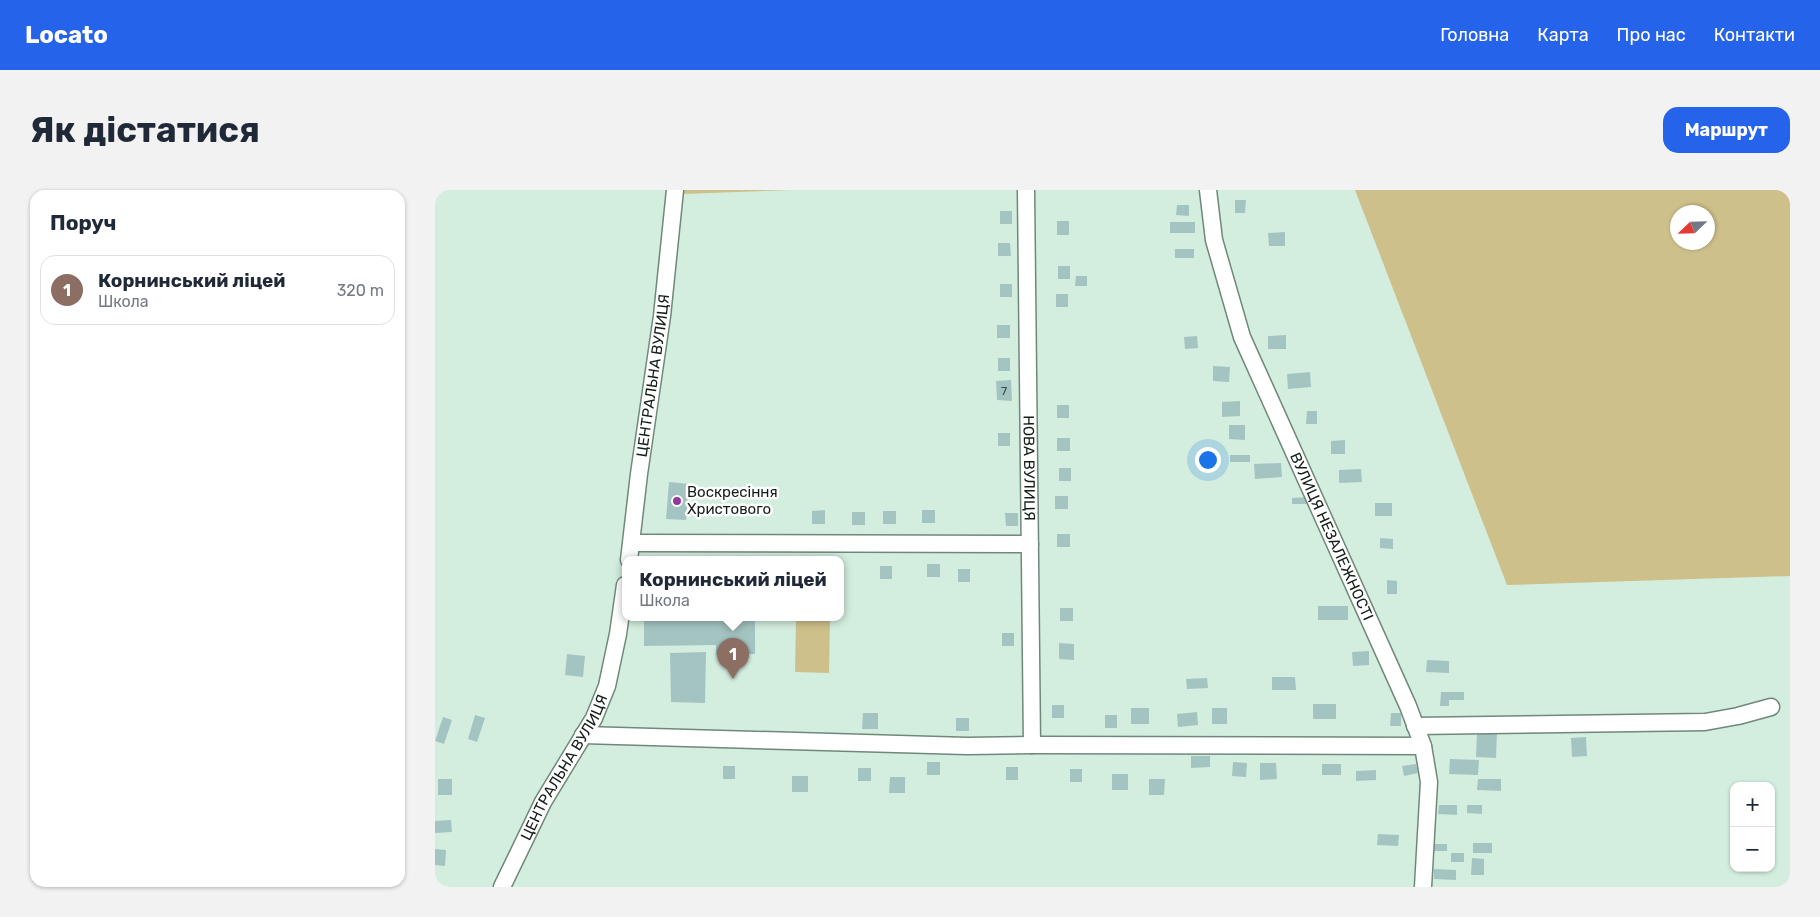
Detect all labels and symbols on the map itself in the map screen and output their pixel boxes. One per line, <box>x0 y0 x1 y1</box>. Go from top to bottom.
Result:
north arrow <box>1670 205 1715 250</box>
street label: ЦЕНТРАЛЬНА ВУЛИЦЯ <box>633 293 673 458</box>
house number: 7 <box>1001 384 1007 398</box>
street label: НОВА ВУЛИЦЯ <box>1019 415 1039 521</box>
your location <box>1195 447 1221 473</box>
street label: ВУЛИЦЯ НЕЗАЛЕЖНОСТІ <box>1286 450 1377 623</box>
place label: Воскресіння Христового <box>687 483 778 518</box>
marker: Воскресіння Христового <box>671 495 683 507</box>
pin: 1 <box>717 638 749 679</box>
street label: ЦЕНТРАЛЬНА ВУЛИЦЯ <box>517 692 612 843</box>

